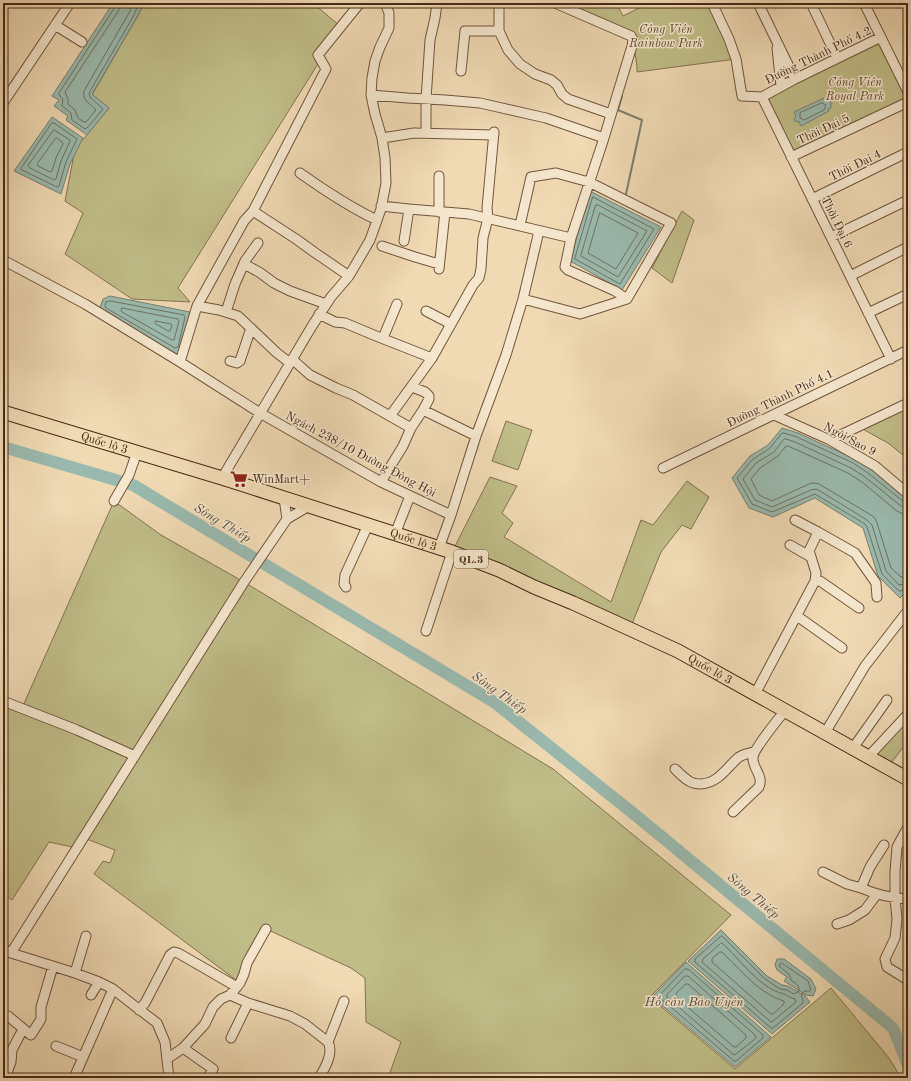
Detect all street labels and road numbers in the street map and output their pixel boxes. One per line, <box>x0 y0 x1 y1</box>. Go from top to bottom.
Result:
street label: Đường Thành Phố 4.2 <box>763 24 873 87</box>
street label: Thời Đại 5 <box>795 112 852 147</box>
street label: Thời Đại 4 <box>827 148 883 184</box>
street label: Thời Đại 6 <box>818 194 854 250</box>
street label: Đường Thành Phố 4.1 <box>725 367 835 430</box>
street label: Ngách 238/10 Đường Đông Hội <box>283 410 438 500</box>
street label: Ngôi Sao 9 <box>821 421 878 459</box>
street label: Quốc lộ 3 <box>79 431 129 456</box>
street label: Quốc lộ 3 <box>388 527 438 554</box>
road number: QL.3 <box>454 550 488 568</box>
street label: Quốc lộ 3 <box>685 653 734 687</box>

